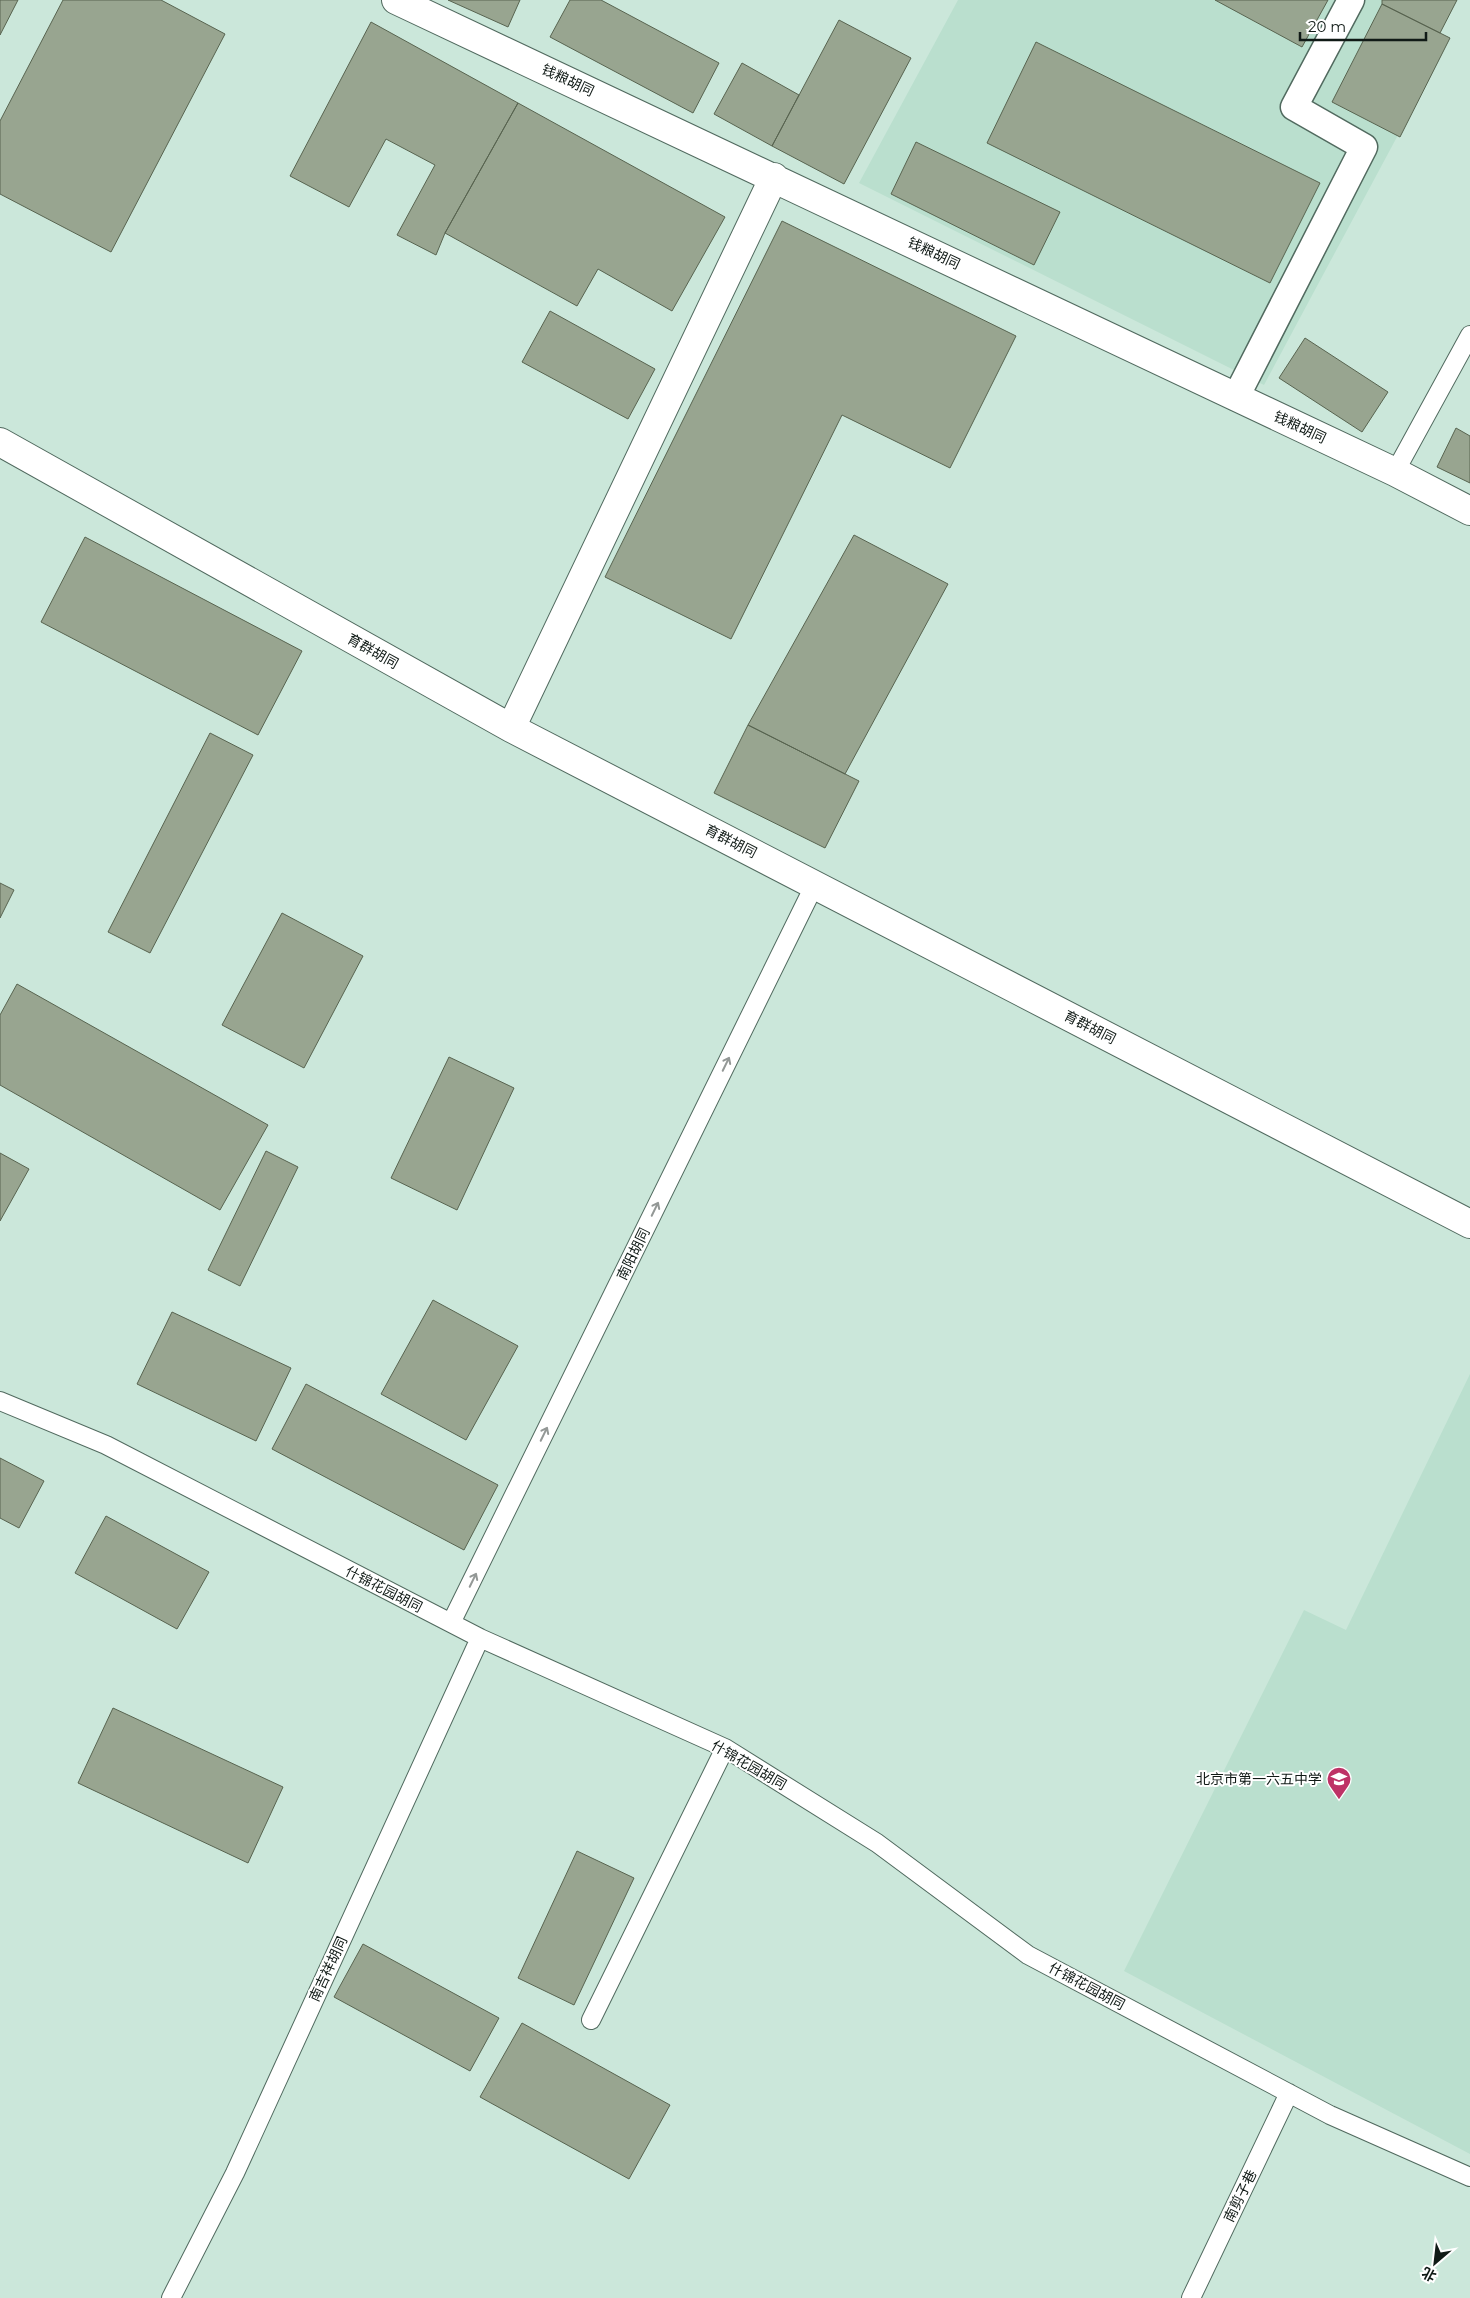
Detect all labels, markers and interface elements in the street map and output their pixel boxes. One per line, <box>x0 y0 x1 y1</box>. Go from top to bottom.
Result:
scale bar <box>1300 10 1426 42</box>
text: 20 m <box>1308 17 1346 36</box>
street label: 钱粮胡同 <box>539 60 597 100</box>
street label: 钱粮胡同 <box>905 233 963 273</box>
street label: 钱粮胡同 <box>1271 407 1329 447</box>
street label: 育群胡同 <box>344 630 402 672</box>
street label: 育群胡同 <box>702 820 760 862</box>
street label: 育群胡同 <box>1061 1006 1119 1048</box>
one-way arrow <box>722 1056 732 1071</box>
one-way arrow <box>650 1202 660 1217</box>
street label: 南阳胡同 <box>613 1225 653 1283</box>
one-way arrow <box>540 1427 549 1442</box>
street label: 什锦花园胡同 <box>342 1562 426 1616</box>
one-way arrow <box>468 1572 478 1587</box>
street label: 什锦花园胡同 <box>708 1736 790 1794</box>
school or university icon: 北京市第一六五中学 <box>1326 1766 1352 1800</box>
place label: 北京市第一六五中学 <box>1196 1770 1322 1788</box>
street label: 南吉祥胡同 <box>305 1933 351 2005</box>
street label: 什锦花园胡同 <box>1046 1958 1128 2014</box>
street label: 南剪子巷 <box>1220 2167 1260 2225</box>
north arrow <box>1410 2238 1460 2288</box>
text: 北 <box>1418 2263 1439 2286</box>

